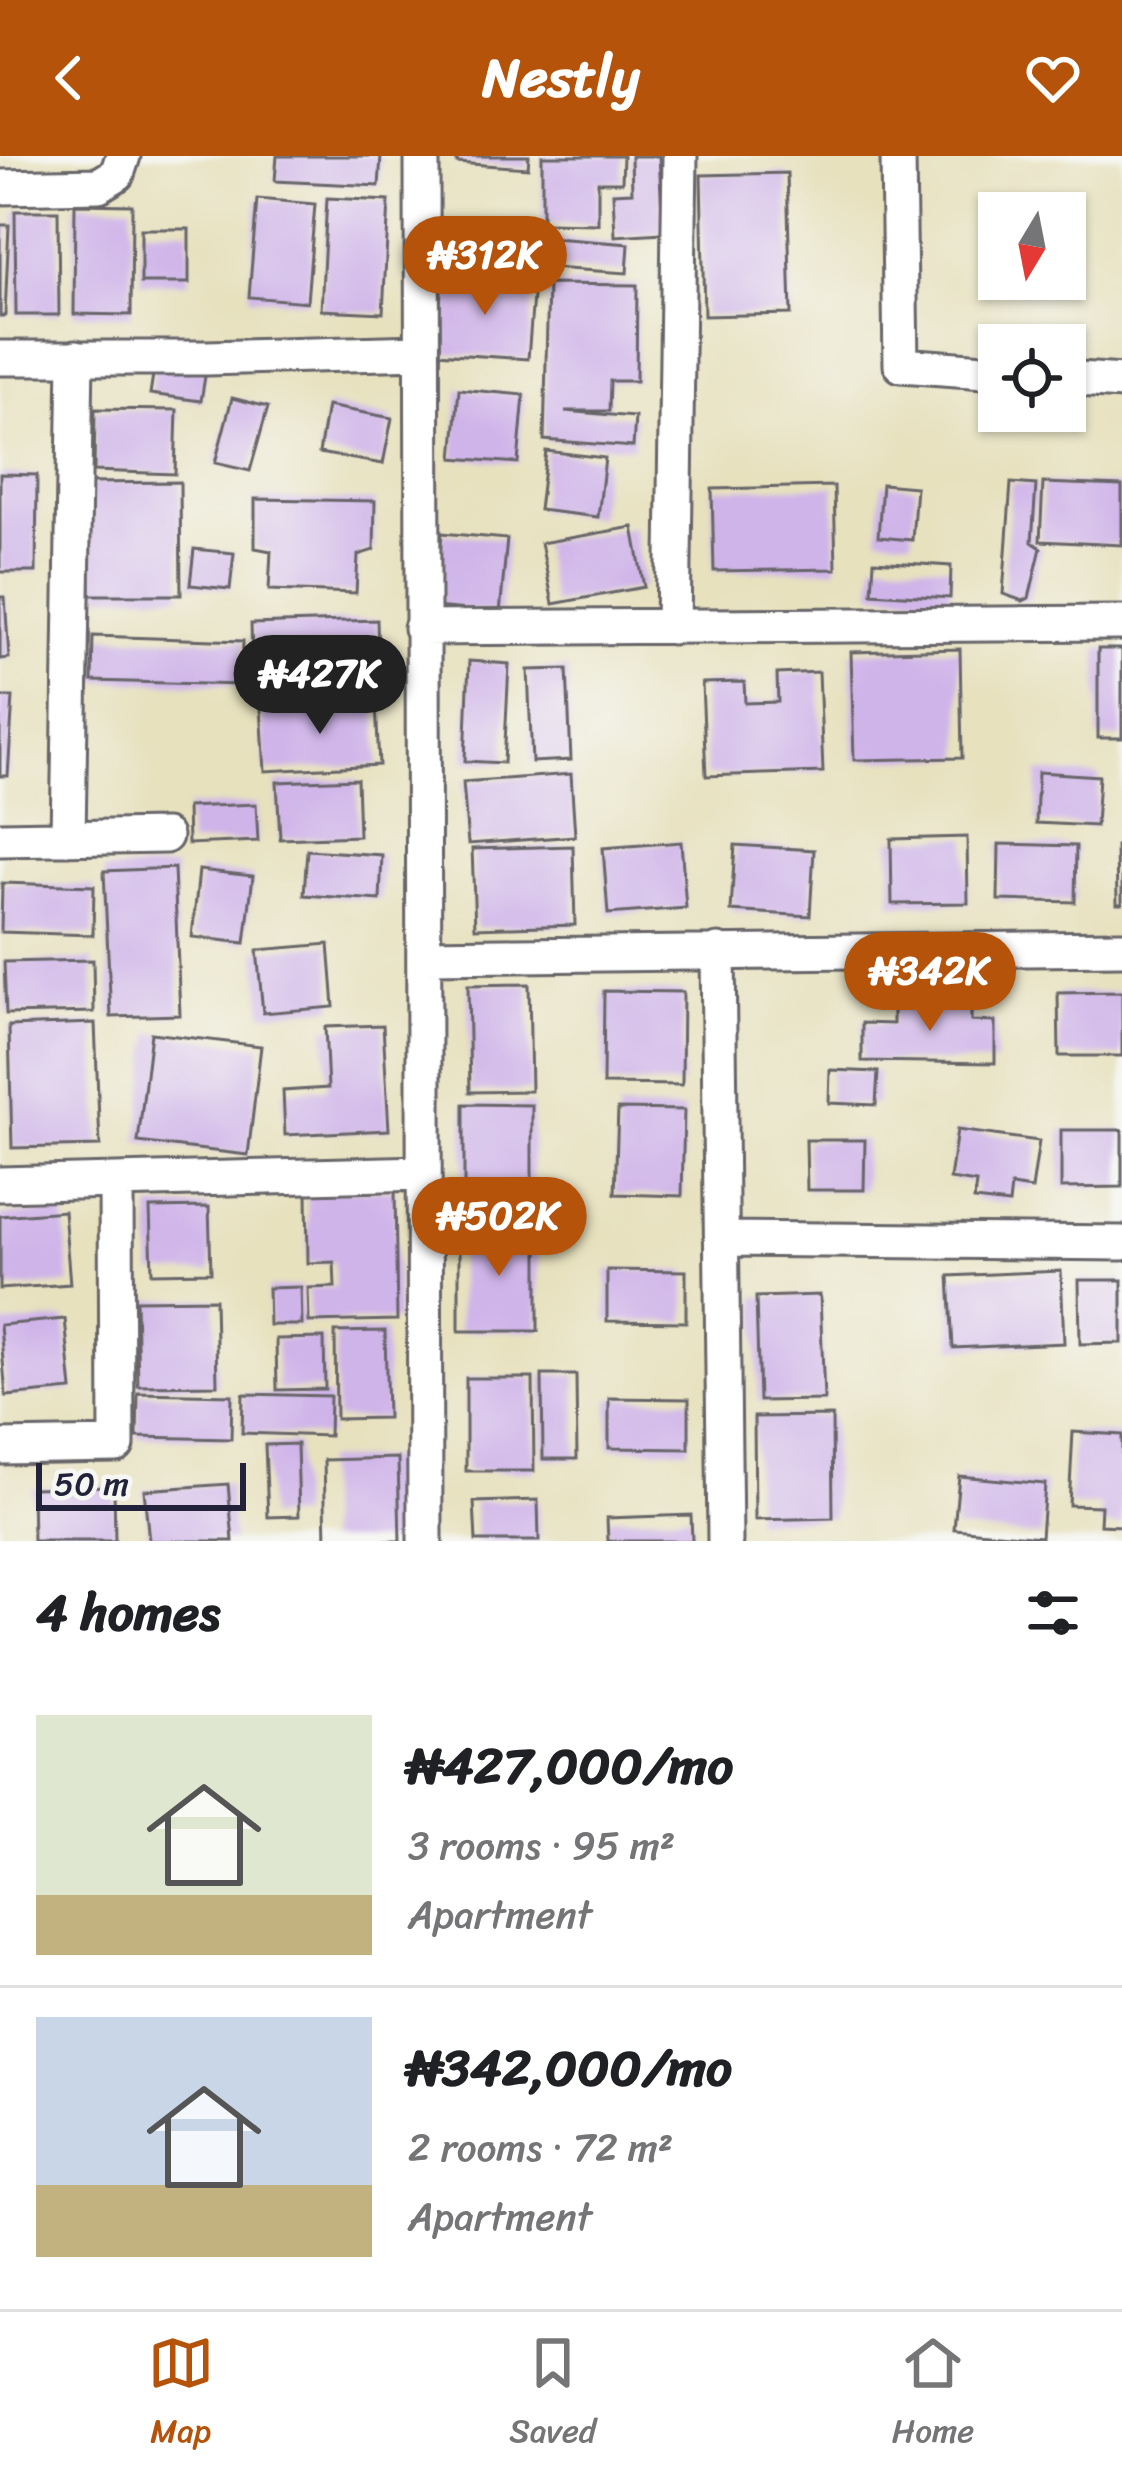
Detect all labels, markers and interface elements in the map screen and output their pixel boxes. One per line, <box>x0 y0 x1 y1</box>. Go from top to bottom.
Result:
text: Nestly <box>482 30 640 126</box>
icon: back <box>36 45 102 111</box>
icon: heart <box>1020 45 1086 111</box>
north arrow <box>978 192 1086 300</box>
map controls <box>978 192 1086 432</box>
pin: ₦312K <box>401 216 569 318</box>
text: ₦312K <box>430 220 540 289</box>
button: locate <box>978 324 1086 432</box>
pin: ₦427K <box>236 635 404 737</box>
text: ₦427K <box>261 639 379 708</box>
pin: ₦342K <box>846 932 1014 1034</box>
text: ₦342K <box>871 936 989 1005</box>
pin: ₦502K <box>415 1177 583 1279</box>
text: ₦502K <box>439 1181 559 1250</box>
text: 50 m <box>54 1455 129 1513</box>
scale bar <box>36 1457 246 1510</box>
text: 4 homes <box>36 1568 220 1658</box>
icon: filters <box>1020 1580 1086 1646</box>
text: ₦427,000/mo <box>408 1721 733 1811</box>
icon: home <box>132 1763 276 1907</box>
text: 3 rooms · 95 m² <box>408 1811 675 1880</box>
text: Apartment <box>408 1880 592 1949</box>
text: ₦342,000/mo <box>408 2023 732 2113</box>
icon: home <box>132 2065 276 2209</box>
text: 2 rooms · 72 m² <box>408 2113 673 2182</box>
text: Apartment <box>408 2182 592 2251</box>
tab: Map <box>148 2330 214 2460</box>
tab: Saved <box>509 2330 596 2460</box>
tab: Home <box>892 2330 974 2460</box>

